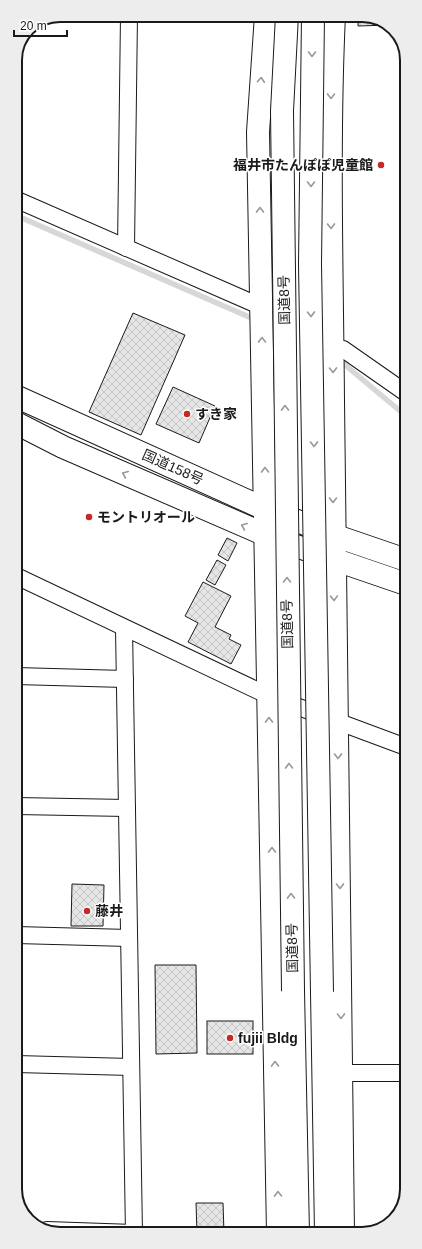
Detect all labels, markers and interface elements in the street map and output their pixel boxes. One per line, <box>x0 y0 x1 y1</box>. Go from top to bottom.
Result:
scale bar <box>14 12 67 38</box>
text: 20 m <box>20 19 47 33</box>
one-way arrow <box>308 51 317 57</box>
one-way arrow <box>257 77 266 83</box>
one-way arrow <box>327 93 335 99</box>
place label: 福井市たんぽぽ児童館 <box>233 157 373 173</box>
marker: 福井市たんぽぽ児童館 <box>376 160 386 170</box>
one-way arrow <box>307 181 315 187</box>
one-way arrow <box>256 207 264 213</box>
one-way arrow <box>327 223 335 229</box>
street label: 国道8号 <box>276 275 292 325</box>
one-way arrow <box>307 311 316 317</box>
one-way arrow <box>258 337 267 343</box>
one-way arrow <box>329 367 337 373</box>
one-way arrow <box>281 405 289 411</box>
place label: すき家 <box>195 406 237 422</box>
marker: すき家 <box>182 409 192 419</box>
one-way arrow <box>310 441 318 447</box>
street label: 国道158号 <box>140 446 206 488</box>
one-way arrow <box>261 467 269 473</box>
one-way arrow <box>122 471 130 479</box>
one-way arrow <box>329 497 337 503</box>
place label: モントリオール <box>97 509 195 525</box>
marker: モントリオール <box>84 512 94 522</box>
one-way arrow <box>241 522 248 530</box>
one-way arrow <box>283 577 291 583</box>
one-way arrow <box>330 595 339 601</box>
street label: 国道8号 <box>279 599 295 649</box>
one-way arrow <box>265 717 273 723</box>
one-way arrow <box>334 753 342 759</box>
one-way arrow <box>285 763 293 769</box>
one-way arrow <box>267 847 276 853</box>
one-way arrow <box>336 883 344 889</box>
one-way arrow <box>287 893 296 899</box>
place label: 藤井 <box>95 903 123 919</box>
marker: 藤井 <box>82 906 92 916</box>
street label: 国道8号 <box>284 923 300 973</box>
one-way arrow <box>337 1013 345 1019</box>
place label: fujii Bldg <box>238 1030 298 1046</box>
marker: fujii Bldg <box>225 1033 235 1043</box>
one-way arrow <box>271 1061 279 1067</box>
one-way arrow <box>274 1191 282 1197</box>

